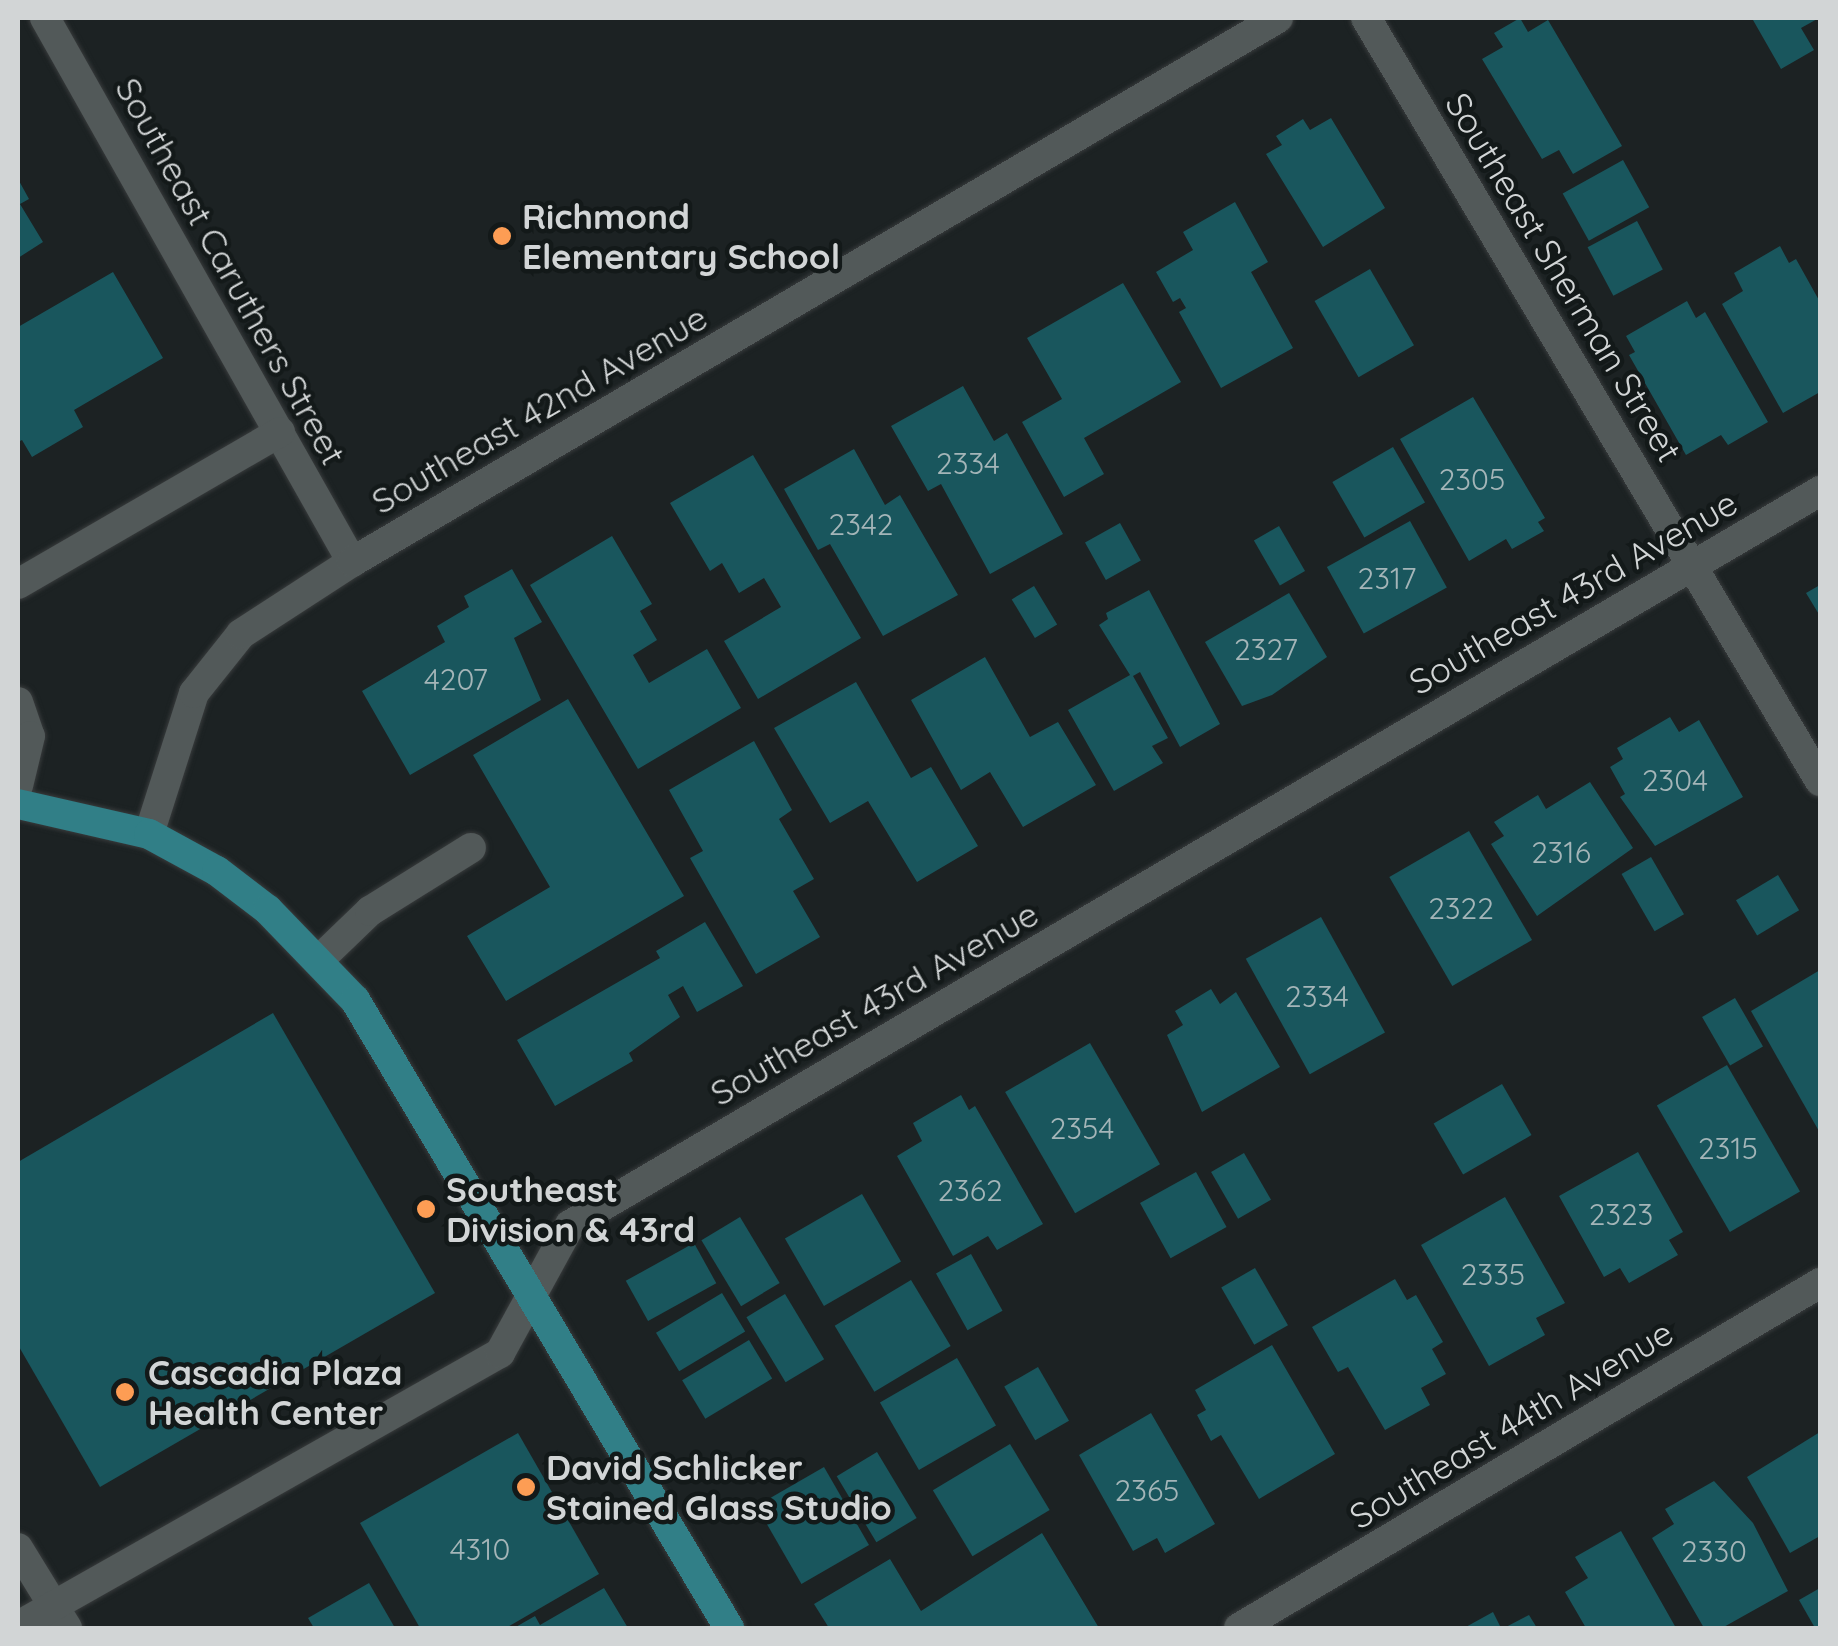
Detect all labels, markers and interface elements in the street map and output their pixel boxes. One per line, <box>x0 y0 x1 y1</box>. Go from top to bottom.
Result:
street label: Southeast Caruthers Street <box>107 70 355 472</box>
street label: Southeast Sherman Street <box>1437 85 1691 469</box>
place label: Richmond Elementary School <box>522 195 840 277</box>
marker: Richmond Elementary School <box>491 225 513 247</box>
street label: Southeast 42nd Avenue <box>364 296 714 522</box>
house number: 2334 <box>936 445 1000 481</box>
house number: 2305 <box>1439 461 1505 497</box>
street label: Southeast 43rd Avenue <box>1402 481 1744 703</box>
house number: 2342 <box>829 506 893 542</box>
house number: 2317 <box>1358 560 1416 596</box>
house number: 2327 <box>1234 631 1298 667</box>
house number: 4207 <box>424 661 488 697</box>
house number: 2304 <box>1642 762 1708 798</box>
house number: 2316 <box>1531 834 1591 870</box>
house number: 2322 <box>1428 890 1494 926</box>
street label: Southeast 43rd Avenue <box>703 892 1045 1114</box>
house number: 2334 <box>1285 978 1349 1014</box>
house number: 2354 <box>1050 1110 1114 1146</box>
house number: 2315 <box>1698 1130 1758 1166</box>
place label: Southeast Division & 43rd <box>446 1168 695 1250</box>
house number: 2362 <box>937 1172 1003 1208</box>
house number: 2323 <box>1589 1196 1653 1232</box>
marker: Southeast Division & 43rd <box>415 1198 437 1220</box>
house number: 2335 <box>1461 1256 1525 1292</box>
street label: Southeast 44th Avenue <box>1342 1311 1680 1537</box>
place label: Cascadia Plaza Health Center <box>148 1351 402 1433</box>
marker: Cascadia Plaza Health Center <box>112 1379 138 1405</box>
place label: David Schlicker Stained Glass Studio <box>546 1446 892 1528</box>
house number: 2365 <box>1115 1472 1179 1508</box>
marker: David Schlicker Stained Glass Studio <box>515 1476 537 1498</box>
house number: 4310 <box>450 1531 510 1567</box>
house number: 2330 <box>1681 1533 1747 1569</box>

